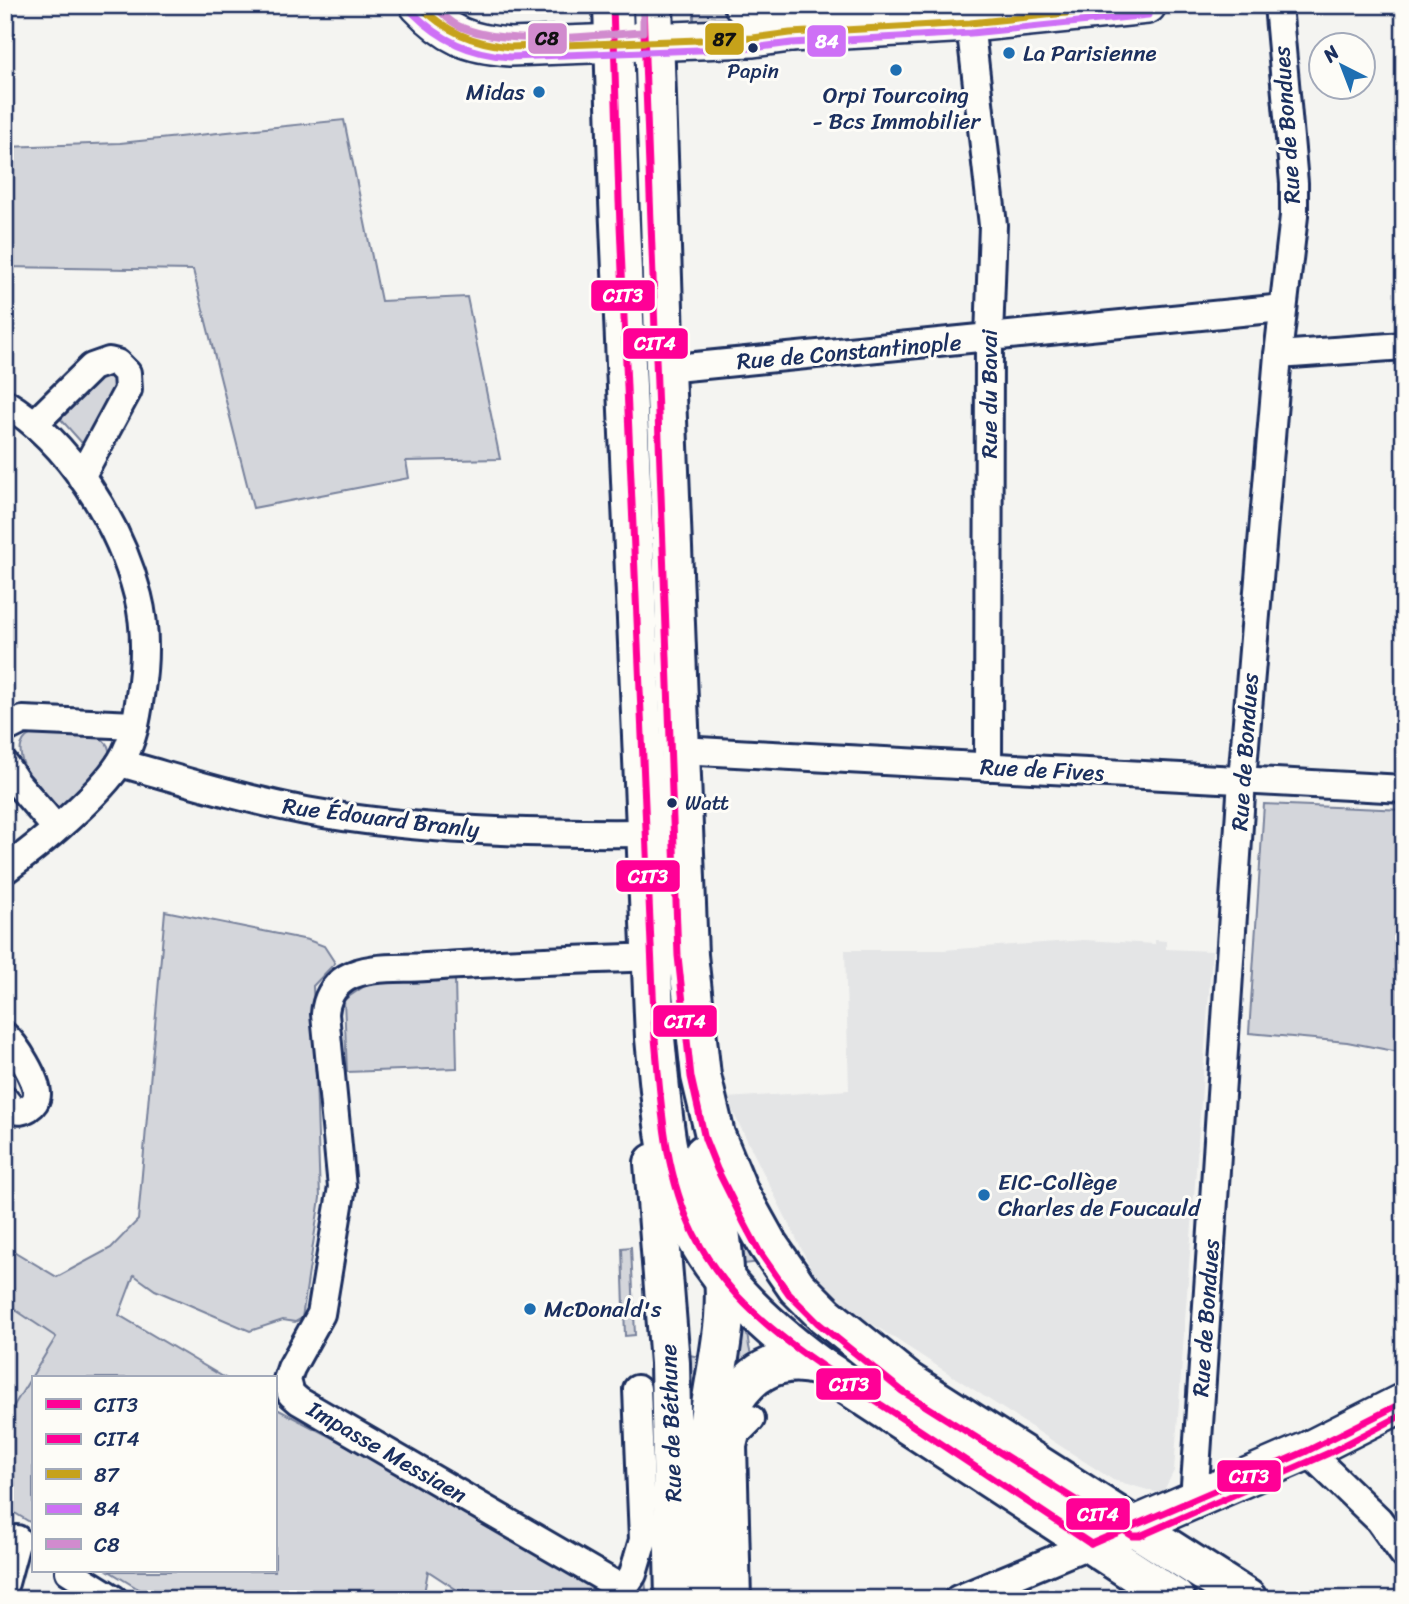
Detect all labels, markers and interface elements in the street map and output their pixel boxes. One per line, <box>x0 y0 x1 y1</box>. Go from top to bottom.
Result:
line badge: C8 <box>527 22 568 55</box>
text: C8 <box>534 22 559 55</box>
line badge: 87 <box>704 22 745 56</box>
text: 87 <box>712 23 737 56</box>
line badge: 84 <box>806 24 847 58</box>
text: 84 <box>814 25 839 58</box>
north arrow <box>1308 32 1378 102</box>
place label: La Parisienne <box>1023 33 1157 74</box>
text: N <box>1314 37 1348 71</box>
marker: Papin <box>746 41 760 55</box>
street label: Rue de Bondues <box>1261 44 1313 205</box>
marker: La Parisienne <box>1001 45 1017 61</box>
place label: Papin <box>727 52 779 90</box>
marker: Orpi Tourcoing - Bcs Immobilier <box>888 62 904 78</box>
place label: Midas <box>466 72 525 113</box>
place label: Orpi Tourcoing - Bcs Immobilier <box>812 75 982 142</box>
marker: Midas <box>531 84 547 100</box>
line badge: CIT3 <box>590 279 656 312</box>
text: CIT3 <box>602 279 644 312</box>
street label: Rue de Constantinople <box>735 322 963 382</box>
line badge: CIT4 <box>622 327 689 360</box>
text: CIT4 <box>633 327 676 360</box>
street label: Rue du Bavai <box>969 329 1010 459</box>
street label: Rue de Bondues <box>1219 671 1271 832</box>
street label: Rue de Fives <box>979 746 1106 794</box>
place label: Watt <box>685 784 729 822</box>
street label: Rue Édouard Branly <box>280 786 482 850</box>
marker: Watt <box>665 796 679 810</box>
line badge: CIT3 <box>615 859 681 893</box>
text: CIT3 <box>627 860 669 893</box>
line badge: CIT4 <box>652 1004 718 1038</box>
text: CIT4 <box>663 1005 706 1038</box>
place label: EIC-Collège Charles de Foucauld <box>998 1162 1202 1229</box>
marker: EIC-Collège Charles de Foucauld <box>976 1187 992 1203</box>
street label: Rue de Bondues <box>1180 1237 1232 1398</box>
place label: McDonald's <box>544 1289 662 1330</box>
marker: McDonald's <box>522 1301 538 1317</box>
street label: Rue de Béthune <box>648 1343 694 1503</box>
line badge: CIT3 <box>815 1367 882 1401</box>
text: CIT3 <box>828 1368 870 1401</box>
legend <box>32 1376 276 1572</box>
text: CIT3 <box>94 1386 139 1424</box>
street label: Impasse Messiaen <box>298 1389 475 1515</box>
text: CIT4 <box>94 1420 140 1458</box>
text: 87 <box>94 1456 121 1494</box>
line badge: CIT3 <box>1216 1459 1282 1493</box>
text: CIT3 <box>1228 1460 1270 1493</box>
text: 84 <box>94 1490 120 1528</box>
line badge: CIT4 <box>1065 1497 1131 1531</box>
text: CIT4 <box>1076 1498 1119 1531</box>
text: C8 <box>94 1526 120 1564</box>

